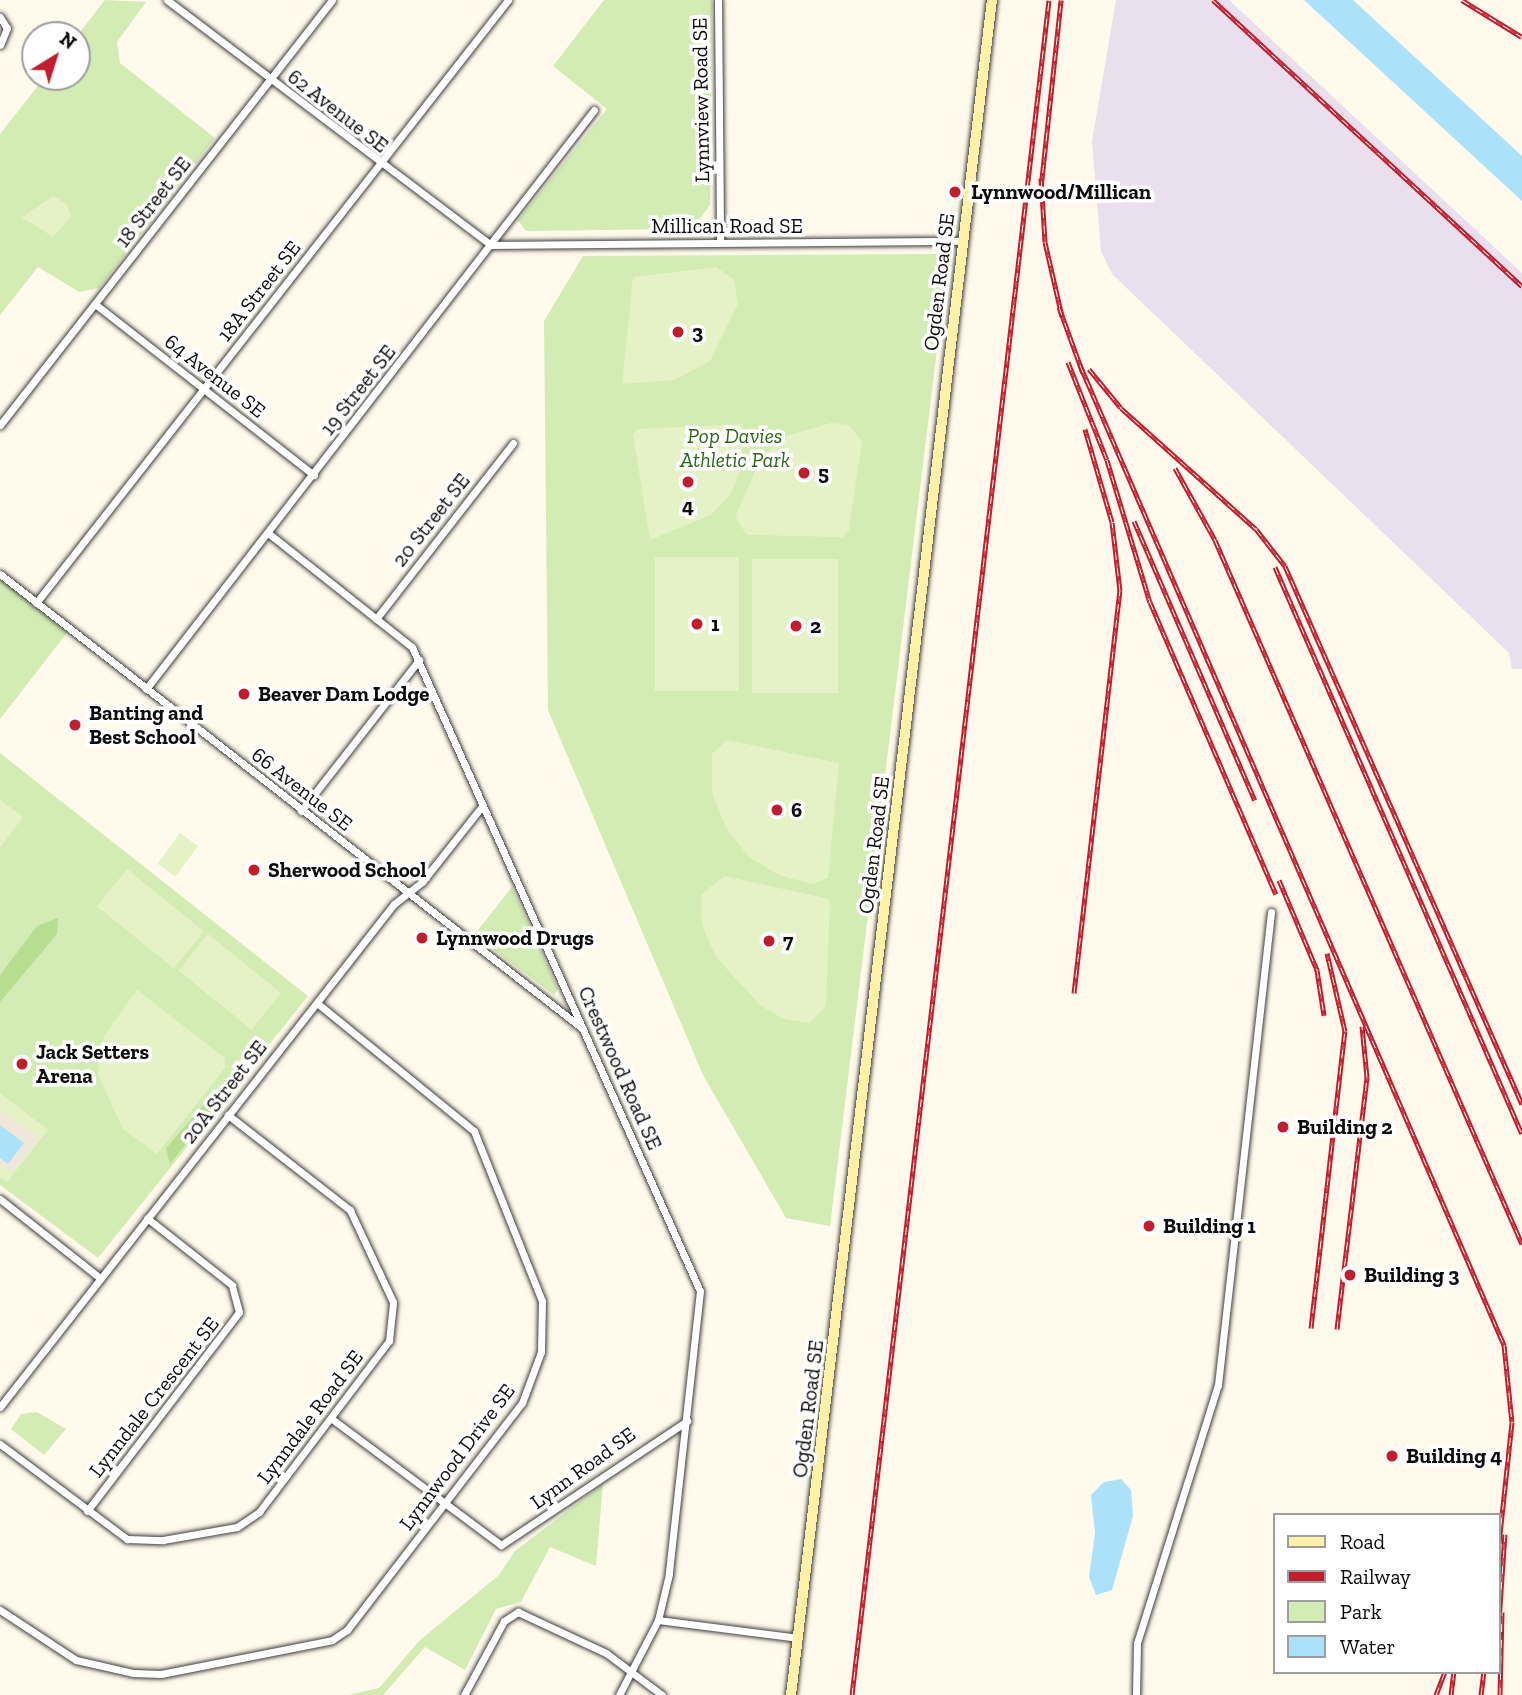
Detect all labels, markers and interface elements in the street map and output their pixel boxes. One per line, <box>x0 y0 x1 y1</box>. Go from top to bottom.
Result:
street label: Lynnview Road SE <box>687 17 715 183</box>
north arrow <box>21 21 91 91</box>
text: N <box>55 27 81 54</box>
street label: 62 Avenue SE <box>282 64 394 158</box>
street label: 18 Street SE <box>110 152 196 252</box>
place label: Lynnwood/Millican <box>971 179 1151 205</box>
marker: Lynnwood/Millican <box>945 182 965 202</box>
street label: Ogden Road SE <box>918 212 960 352</box>
street label: Millican Road SE <box>651 213 803 239</box>
street label: 18A Street SE <box>212 235 306 347</box>
place label: 3 <box>692 319 703 345</box>
marker: 3 <box>670 324 686 340</box>
street label: 64 Avenue SE <box>159 328 271 424</box>
street label: 19 Street SE <box>315 340 401 440</box>
park label: Pop Davies Athletic Park <box>680 423 790 473</box>
place label: 5 <box>818 460 829 486</box>
marker: 5 <box>796 465 812 481</box>
street label: 20 Street SE <box>387 468 475 572</box>
marker: 4 <box>680 474 696 490</box>
place label: 4 <box>682 493 694 519</box>
place label: 1 <box>711 611 719 637</box>
place label: 2 <box>810 613 821 639</box>
marker: 1 <box>689 616 705 632</box>
marker: 2 <box>788 618 804 634</box>
place label: Beaver Dam Lodge <box>258 681 430 707</box>
marker: Beaver Dam Lodge <box>236 686 252 702</box>
place label: Banting and Best School <box>89 700 203 750</box>
marker: Banting and Best School <box>67 717 83 733</box>
street label: 66 Avenue SE <box>246 742 358 836</box>
street label: Ogden Road SE <box>853 775 895 915</box>
place label: 6 <box>791 797 802 823</box>
marker: 6 <box>769 802 785 818</box>
place label: Sherwood School <box>268 857 427 883</box>
marker: Sherwood School <box>246 862 262 878</box>
place label: Lynnwood Drugs <box>436 925 594 951</box>
place label: 7 <box>783 928 793 954</box>
marker: Lynnwood Drugs <box>414 930 430 946</box>
marker: 7 <box>761 933 777 949</box>
street label: Crestwood Road SE <box>573 982 667 1154</box>
street label: 20A Street SE <box>176 1035 272 1149</box>
place label: Jack Setters Arena <box>36 1039 149 1089</box>
marker: Jack Setters Arena <box>14 1056 30 1072</box>
place label: Building 2 <box>1297 1114 1392 1140</box>
marker: Building 2 <box>1275 1119 1291 1135</box>
place label: Building 1 <box>1163 1213 1256 1239</box>
marker: Building 1 <box>1141 1218 1157 1234</box>
place label: Building 3 <box>1364 1262 1459 1288</box>
marker: Building 3 <box>1342 1267 1358 1283</box>
street label: Lynndale Crescent SE <box>84 1312 224 1482</box>
street label: Ogden Road SE <box>787 1339 829 1479</box>
street label: Lynndale Road SE <box>252 1345 368 1489</box>
street label: Lynnwood Drive SE <box>394 1379 520 1535</box>
street label: Lynn Road SE <box>526 1421 640 1515</box>
place label: Building 4 <box>1406 1443 1502 1469</box>
marker: Building 4 <box>1384 1448 1400 1464</box>
legend <box>1274 1513 1501 1674</box>
text: Road <box>1340 1529 1385 1554</box>
text: Railway <box>1340 1564 1411 1589</box>
text: Park <box>1340 1599 1382 1624</box>
text: Water <box>1340 1634 1395 1659</box>

